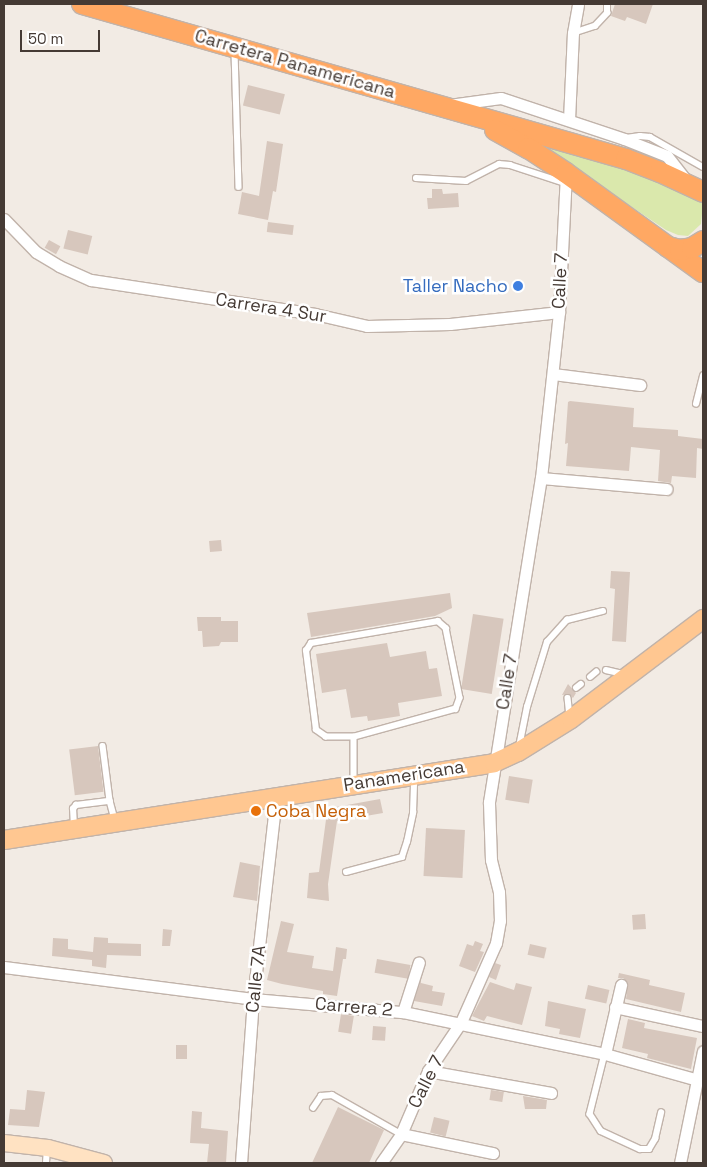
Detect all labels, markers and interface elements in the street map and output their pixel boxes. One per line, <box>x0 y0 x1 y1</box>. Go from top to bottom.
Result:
scale bar <box>22 20 102 52</box>
street label: Carretera Panamericana <box>192 25 398 103</box>
text: 50 m <box>28 29 63 48</box>
street label: Calle 7 <box>548 252 572 310</box>
place label: Taller Nacho <box>403 275 508 297</box>
marker: Taller Nacho <box>512 280 524 292</box>
street label: Carrera 4 Sur <box>214 289 328 327</box>
street label: Calle 7 <box>492 653 522 711</box>
street label: Panamericana <box>342 756 466 796</box>
place label: Coba Negra <box>266 800 366 822</box>
marker: Coba Negra <box>250 805 262 817</box>
street label: Calle 7A <box>242 944 270 1014</box>
street label: Carrera 2 <box>314 993 394 1021</box>
street label: Calle 7 <box>404 1052 448 1112</box>

